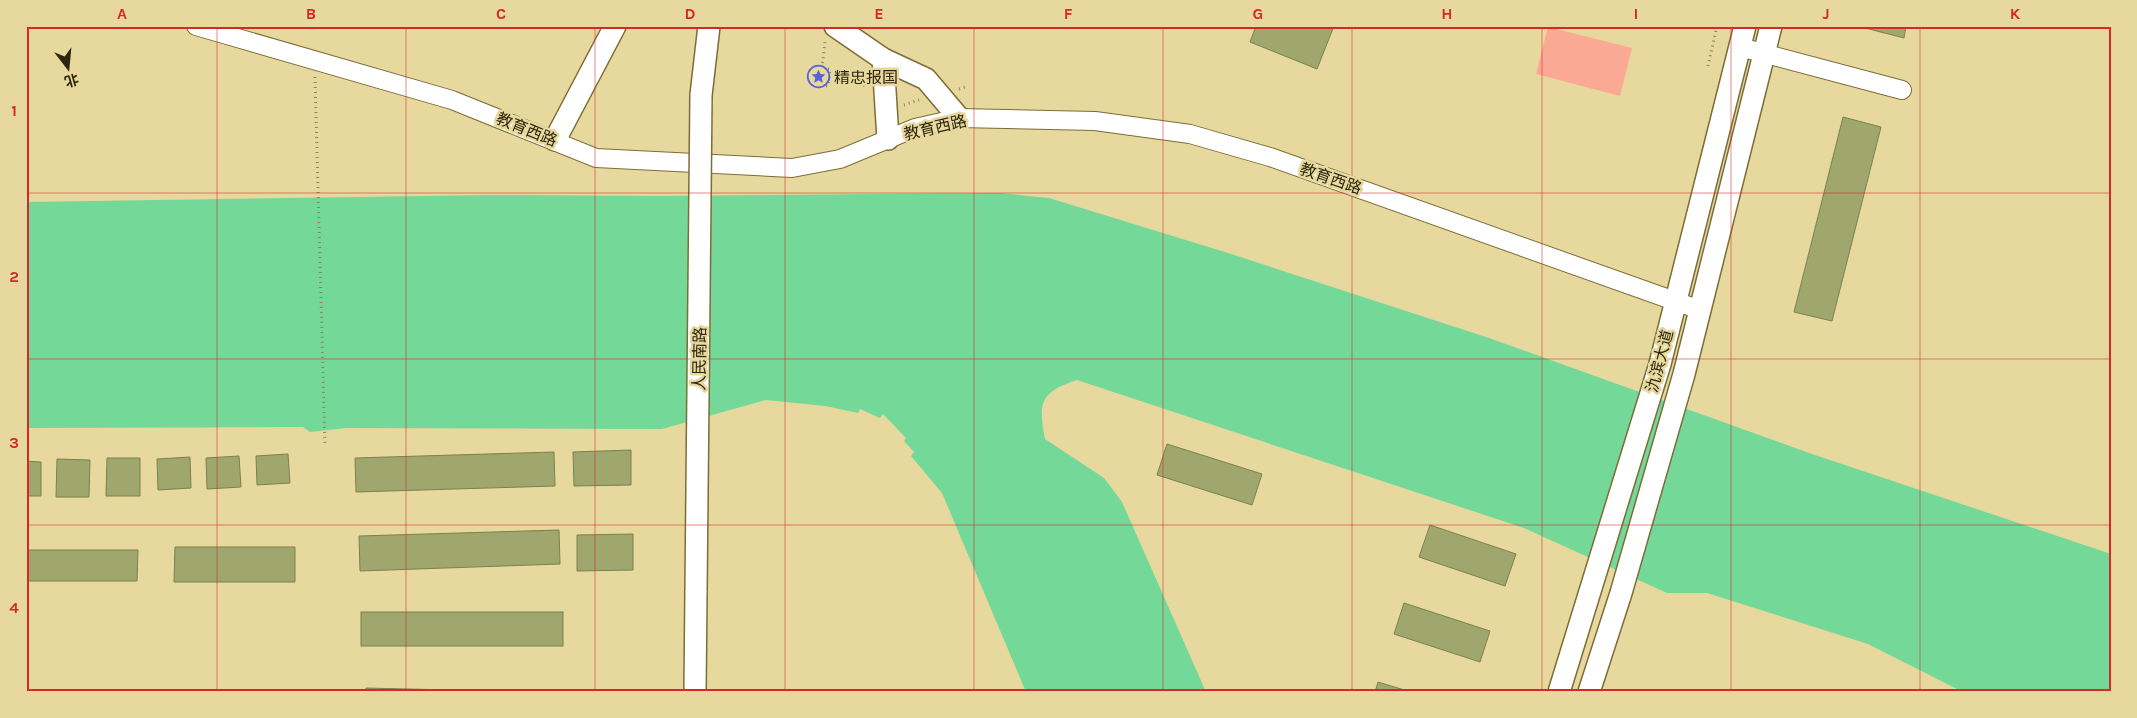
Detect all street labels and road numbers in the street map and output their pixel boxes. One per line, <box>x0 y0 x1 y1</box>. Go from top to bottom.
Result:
street label: 教育西路 <box>494 109 560 150</box>
street label: 教育西路 <box>902 111 968 144</box>
street label: 教育西路 <box>1297 159 1364 198</box>
street label: 人民南路 <box>689 327 710 391</box>
street label: 氿滨大道 <box>1642 328 1677 395</box>

